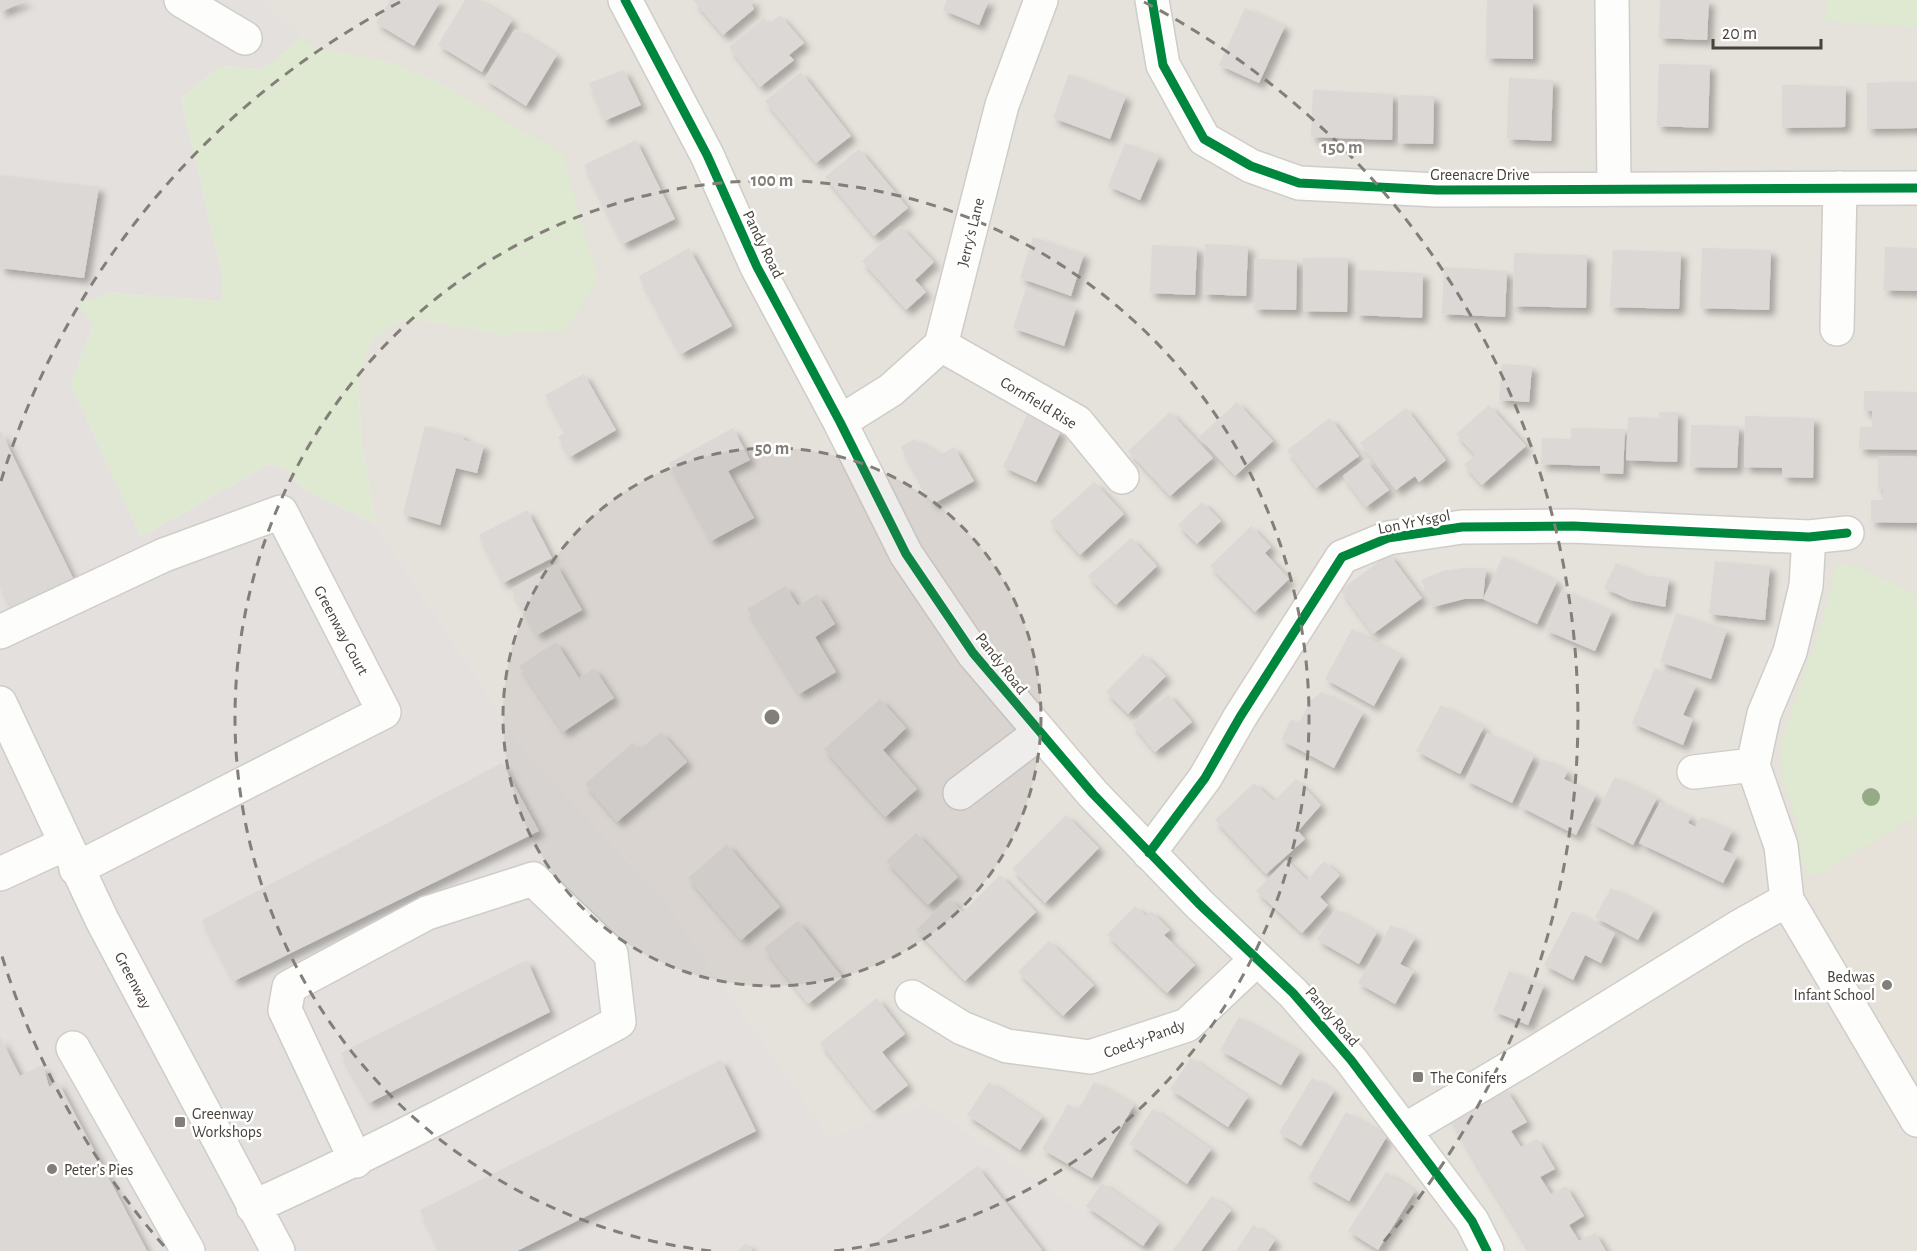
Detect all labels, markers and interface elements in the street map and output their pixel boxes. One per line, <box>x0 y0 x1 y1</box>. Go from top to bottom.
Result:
scale bar <box>1713 12 1821 50</box>
text: 20 m <box>1722 25 1757 43</box>
text: 150 m <box>1322 139 1362 157</box>
street label: Greenacre Drive <box>1430 167 1530 183</box>
text: 100 m <box>751 172 793 190</box>
street label: Jerry's Lane <box>955 196 988 268</box>
street label: Pandy Road <box>739 208 786 281</box>
street label: Cornfield Rise <box>997 374 1080 432</box>
text: 50 m <box>755 440 789 458</box>
street label: Lon Yr Ysgol <box>1377 507 1452 537</box>
street label: Greenway Court <box>310 583 371 678</box>
street label: Pandy Road <box>972 630 1030 698</box>
centre of rings <box>762 707 782 727</box>
street label: Greenway <box>111 949 155 1012</box>
place label: Bedwas Infant School <box>1793 969 1875 1003</box>
marker: Bedwas Infant School <box>1880 978 1894 992</box>
street label: Pandy Road <box>1302 984 1362 1050</box>
street label: Coed-y-Pandy <box>1102 1017 1188 1062</box>
marker: The Conifers <box>1411 1070 1425 1084</box>
place label: The Conifers <box>1430 1070 1507 1086</box>
place label: Greenway Workshops <box>192 1106 262 1140</box>
marker: Greenway Workshops <box>173 1115 187 1129</box>
marker: Peter's Pies <box>45 1162 59 1176</box>
place label: Peter's Pies <box>64 1162 134 1178</box>

